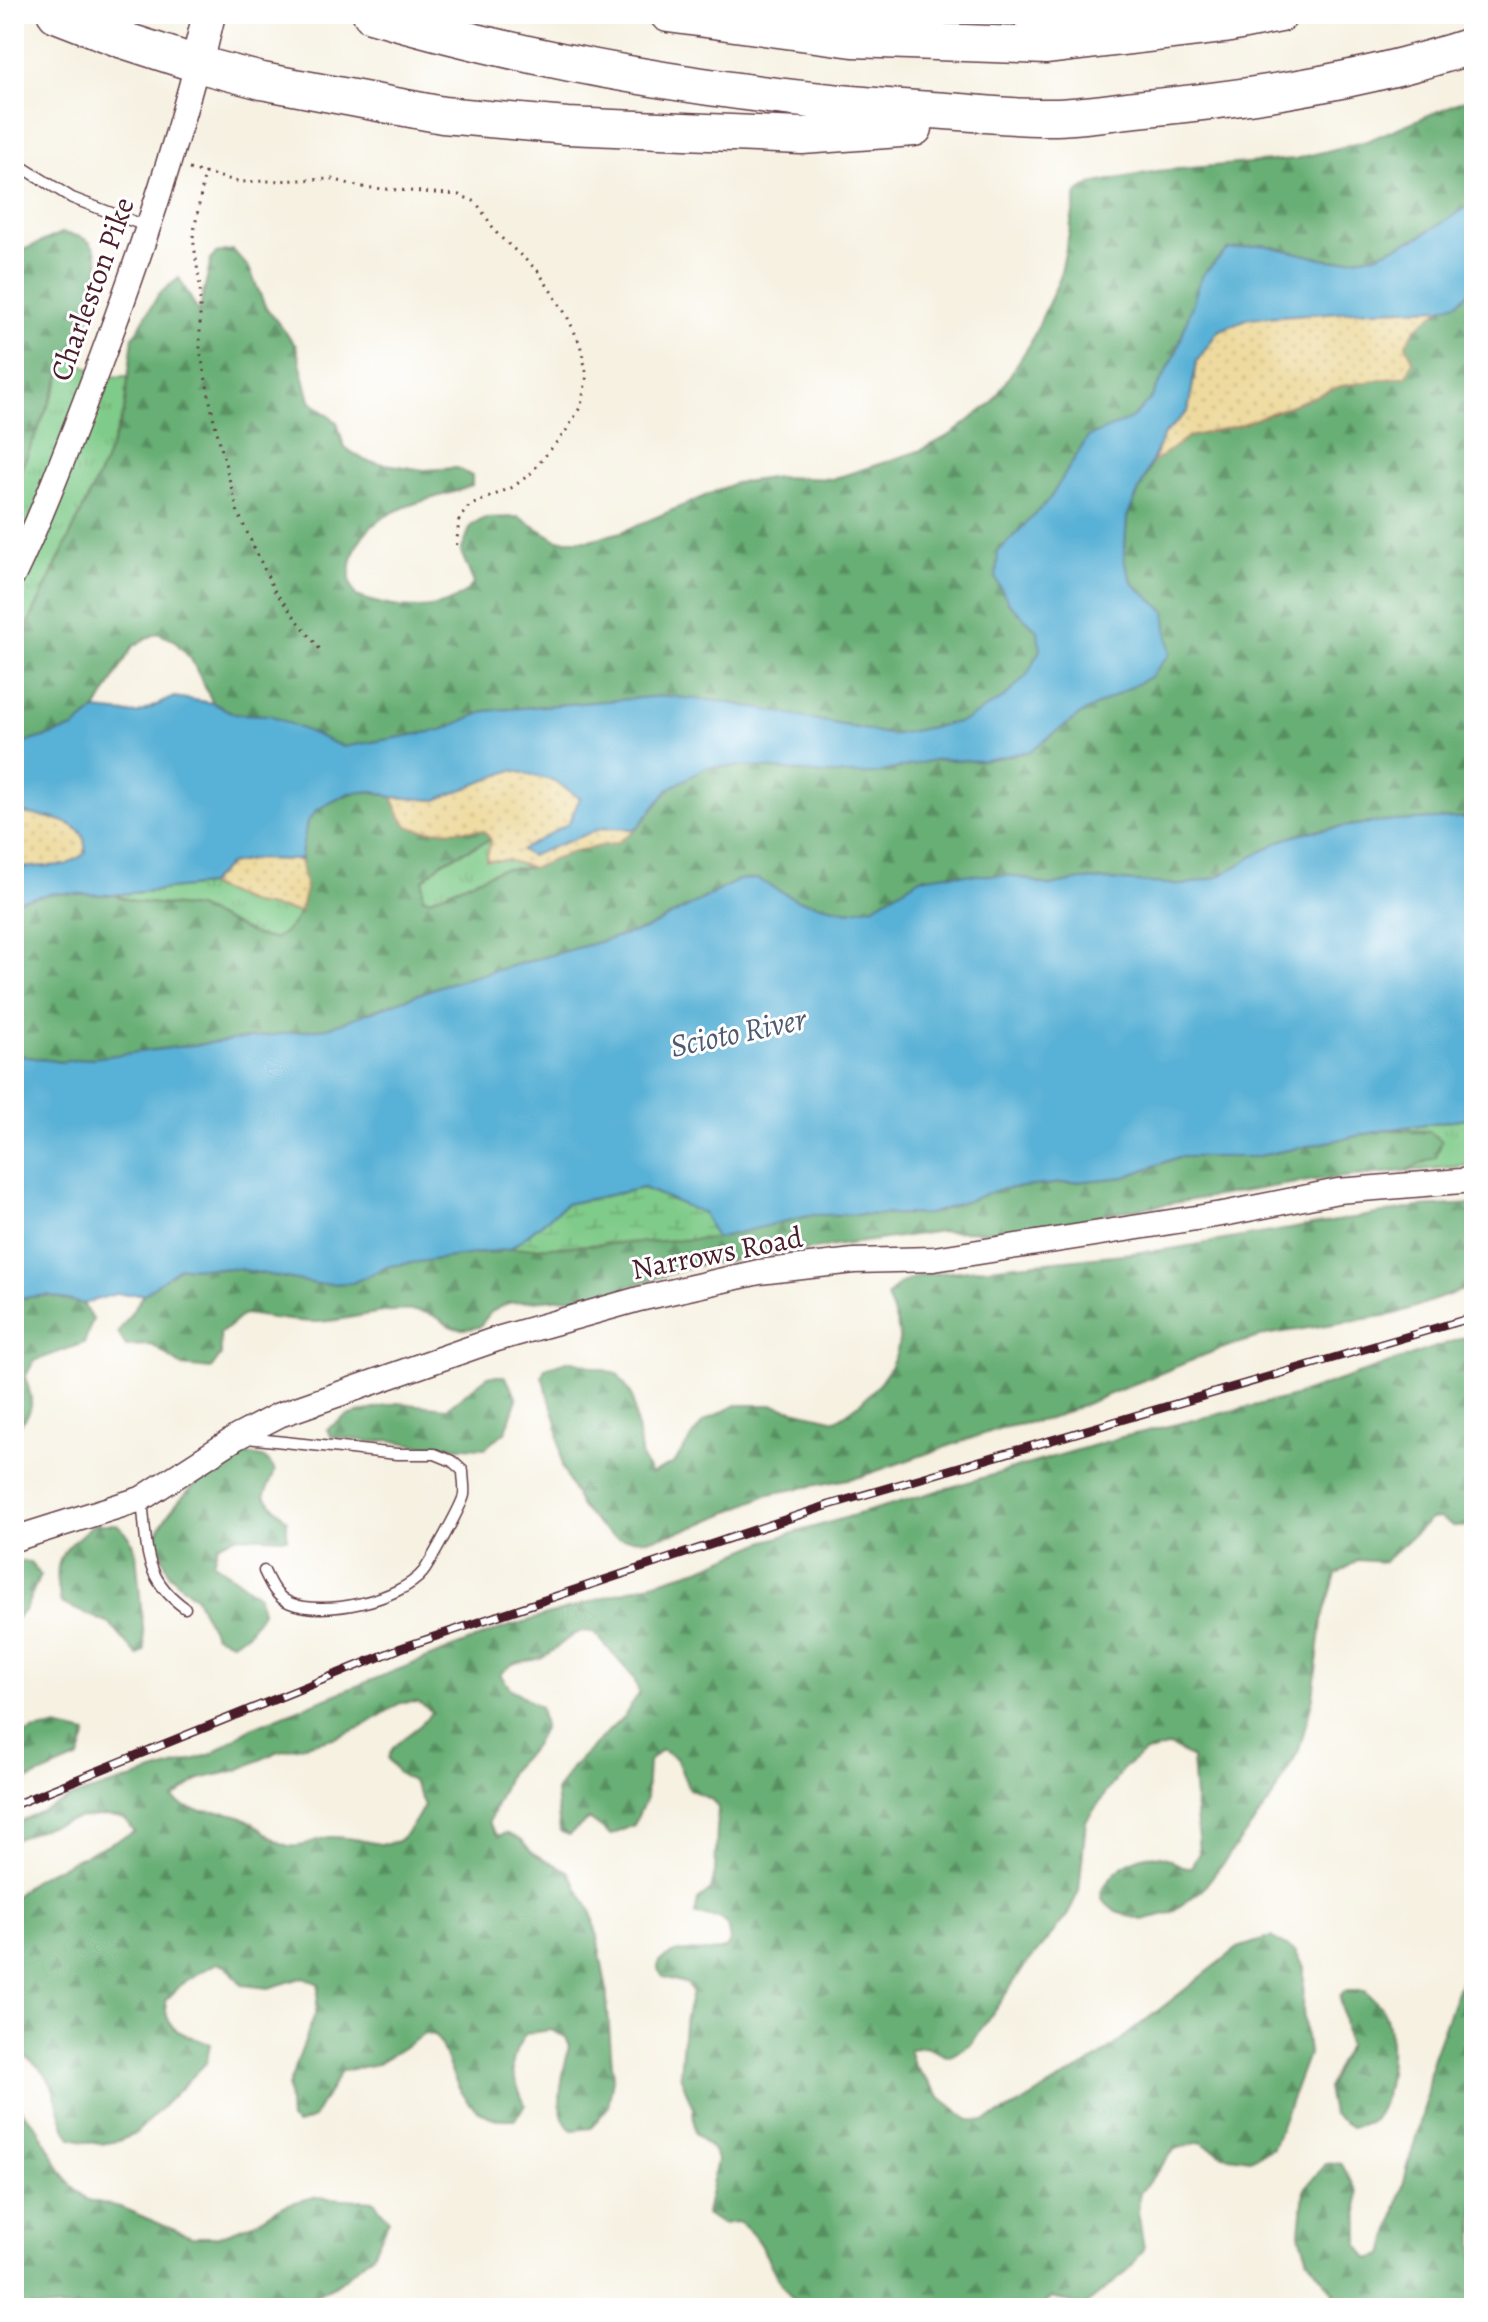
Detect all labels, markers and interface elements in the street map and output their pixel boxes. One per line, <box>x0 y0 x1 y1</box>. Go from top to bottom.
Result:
street label: Charleston Pike <box>40 192 144 386</box>
water label: Scioto River <box>666 996 811 1068</box>
street label: Narrows Road <box>628 1217 807 1289</box>

